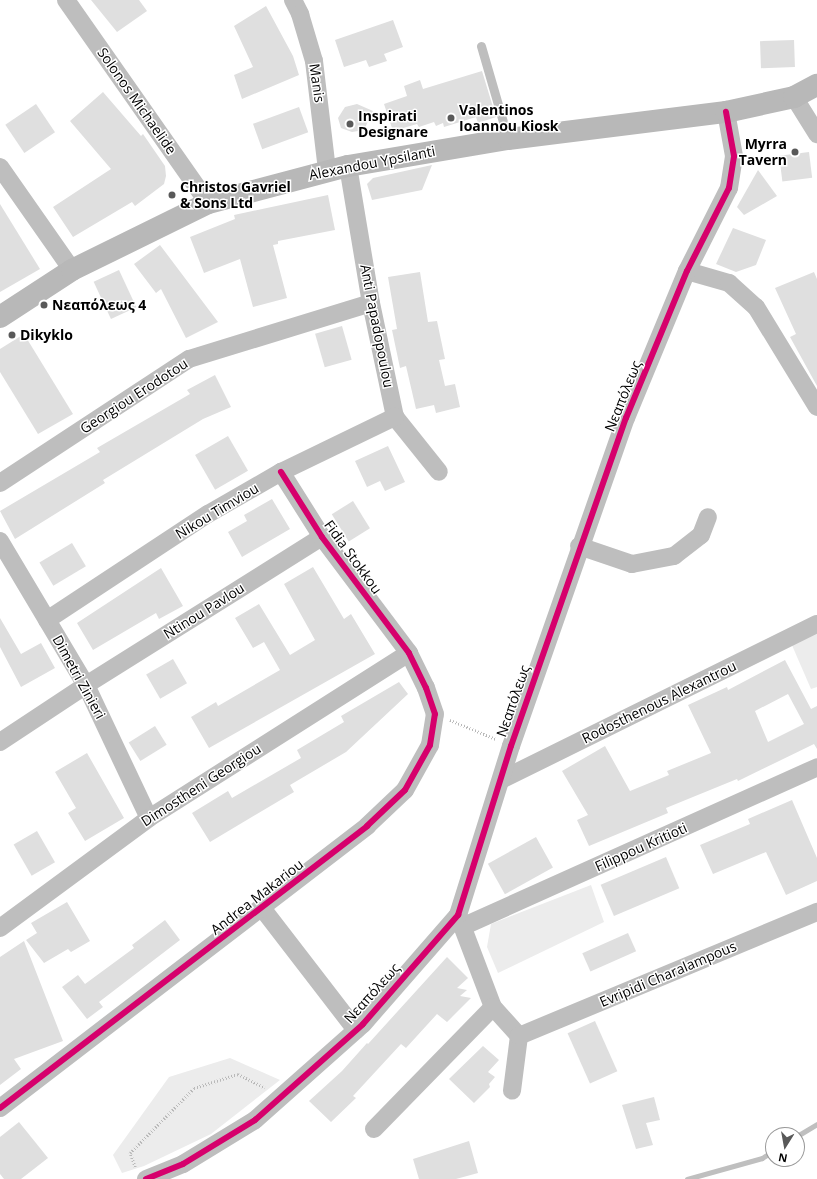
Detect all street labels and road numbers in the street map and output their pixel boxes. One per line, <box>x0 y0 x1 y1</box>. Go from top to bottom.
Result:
street label: Solonos Michaelide <box>94 45 180 157</box>
street label: Manis <box>306 62 328 104</box>
street label: Alexandou Ypsilanti <box>307 143 437 183</box>
street label: Anti Papadopoulou <box>357 263 397 389</box>
street label: Georgiou Erodotou <box>77 355 191 437</box>
street label: Νεαπόλεως <box>601 358 645 434</box>
street label: Nikou Timviou <box>172 480 262 542</box>
street label: Fidia Stokkou <box>321 517 385 597</box>
street label: Ntinou Pavlou <box>161 579 247 643</box>
street label: Dimetri Zinieri <box>49 632 109 722</box>
street label: Rodosthenous Alexantrou <box>579 657 739 747</box>
street label: Νεαπόλεως <box>493 663 533 739</box>
street label: Dimostheni Georgiou <box>138 740 264 830</box>
street label: Filippou Kritioti <box>592 819 690 875</box>
street label: Andrea Makariou <box>207 856 307 938</box>
street label: Evripidi Charalampous <box>597 938 739 1010</box>
street label: Νεαπόλεως <box>341 959 403 1027</box>

